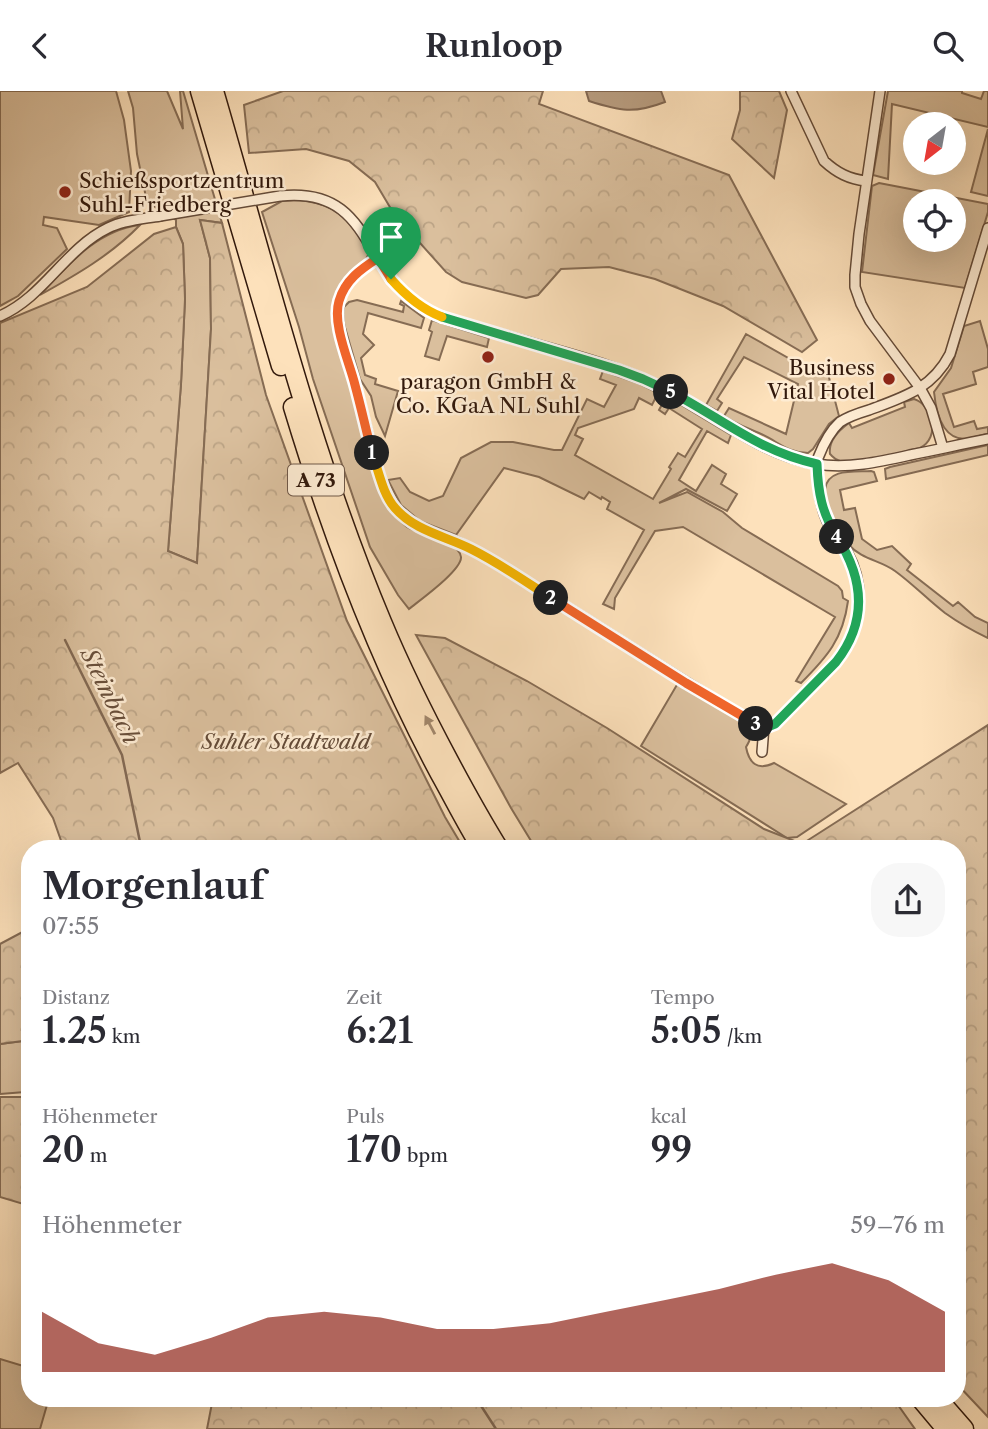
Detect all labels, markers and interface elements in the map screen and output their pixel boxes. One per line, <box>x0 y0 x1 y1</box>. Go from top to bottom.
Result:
text: Runloop <box>425 26 563 65</box>
icon: back <box>21 27 59 65</box>
icon: search <box>929 27 967 65</box>
north arrow <box>903 112 966 175</box>
map controls <box>903 112 966 252</box>
place label: Schießsportzentrum Suhl-Friedberg <box>79 168 285 217</box>
marker: Schießsportzentrum Suhl-Friedberg <box>57 184 73 200</box>
button: locate <box>903 189 966 252</box>
pin <box>361 207 421 279</box>
icon: arrive <box>372 218 410 256</box>
marker: paragon GmbH & Co. KGaA NL Suhl <box>480 349 496 365</box>
place label: Business Vital Hotel <box>766 355 875 404</box>
place label: paragon GmbH & Co. KGaA NL Suhl <box>396 369 580 418</box>
marker: Business Vital Hotel <box>881 371 897 387</box>
pin: 5 <box>654 375 688 409</box>
text: 5 <box>665 380 676 403</box>
pin: 1 <box>354 435 390 471</box>
text: 1 <box>367 441 376 464</box>
road number: A 73 <box>288 465 344 495</box>
pin: 4 <box>820 519 854 555</box>
text: 4 <box>831 525 842 548</box>
pin: 2 <box>534 581 568 615</box>
text: 2 <box>545 586 556 609</box>
water label: Steinbach <box>74 642 145 749</box>
pin: 3 <box>738 707 774 741</box>
text: 3 <box>750 712 761 735</box>
one-way arrow <box>424 715 436 735</box>
park label: Suhler Stadtwald <box>200 729 373 754</box>
text: Morgenlauf <box>42 862 265 909</box>
button: share <box>871 863 945 937</box>
text: 07:55 <box>42 912 99 940</box>
text: Distanz <box>42 986 110 1009</box>
text: Zeit <box>346 986 382 1009</box>
text: Tempo <box>651 986 715 1009</box>
text: 1.25 <box>42 1009 107 1052</box>
text: 6:21 <box>346 1009 413 1052</box>
text: 5:05 <box>651 1009 722 1052</box>
text: km <box>107 1025 140 1048</box>
text: /km <box>722 1025 762 1048</box>
text: Höhenmeter <box>42 1105 158 1128</box>
text: Puls <box>346 1105 385 1128</box>
text: kcal <box>651 1105 687 1128</box>
text: 20 <box>42 1128 85 1171</box>
text: 170 <box>346 1128 402 1171</box>
text: 99 <box>651 1128 692 1171</box>
text: m <box>85 1144 108 1167</box>
text: bpm <box>402 1144 448 1167</box>
text: Höhenmeter <box>42 1211 182 1239</box>
text: 59–76 m <box>851 1211 945 1239</box>

